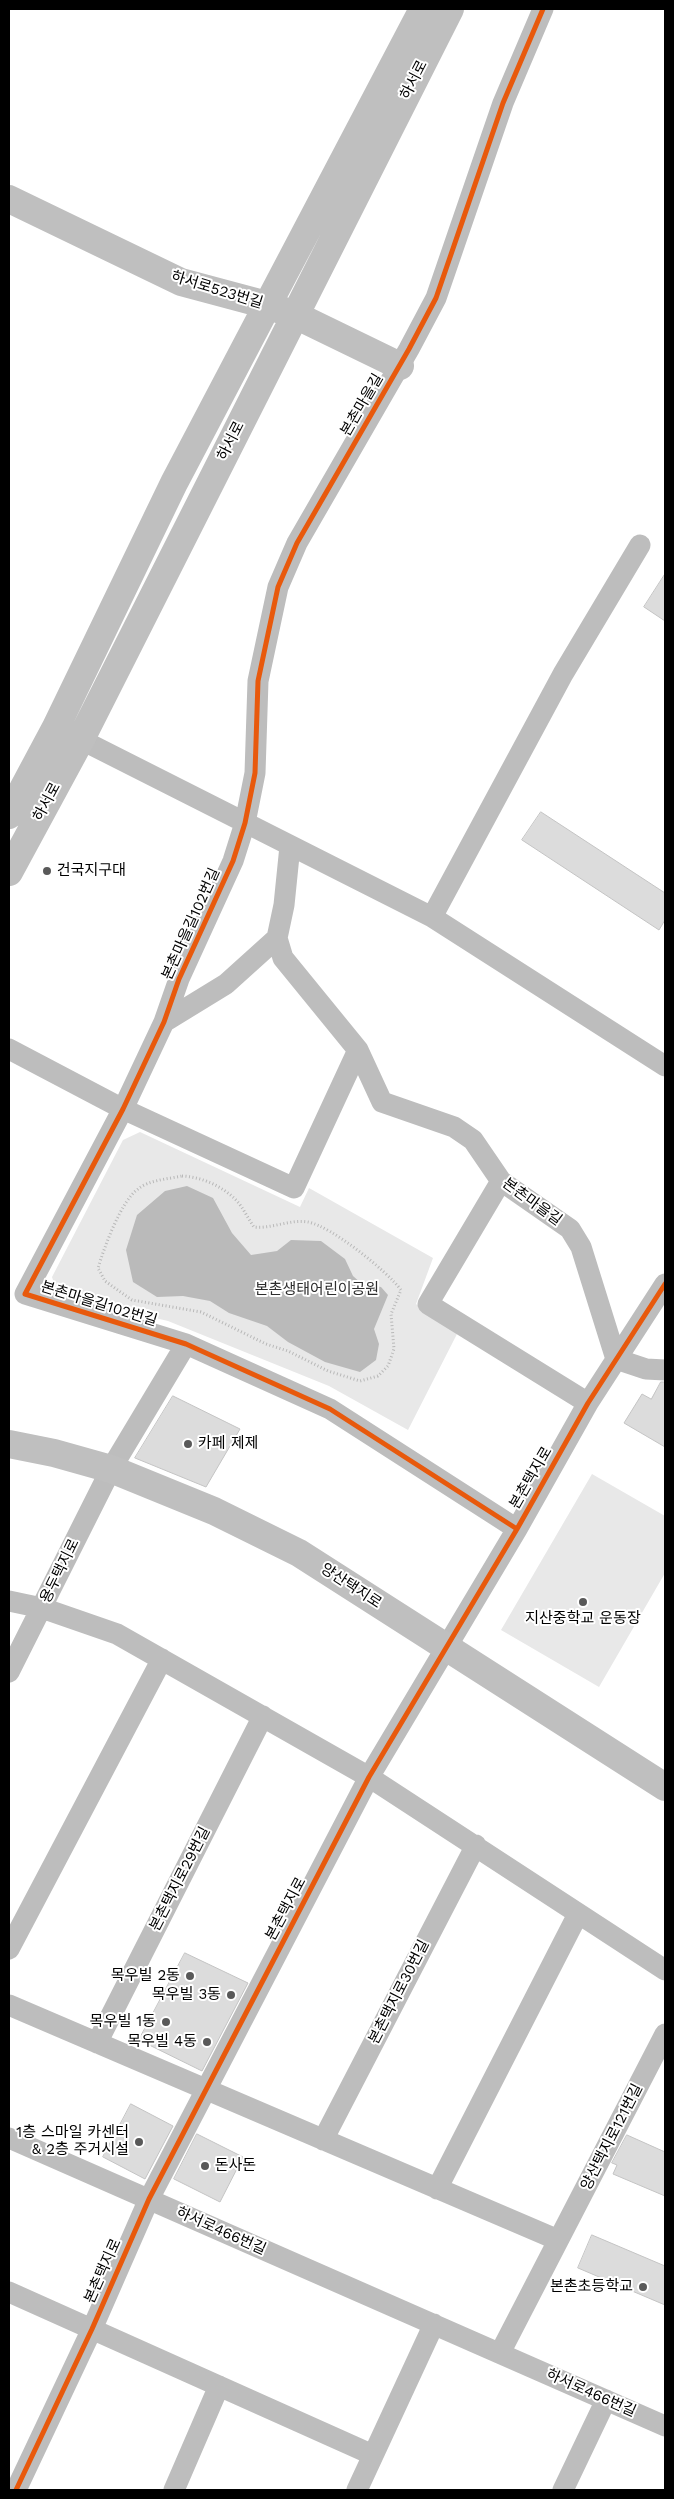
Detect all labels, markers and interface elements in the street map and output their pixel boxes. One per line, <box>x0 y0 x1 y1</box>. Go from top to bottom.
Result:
street label: 하서로 <box>397 57 431 103</box>
street label: 하서로523번길 <box>169 267 265 313</box>
street label: 본촌마을길 <box>337 371 387 439</box>
street label: 하서로 <box>214 418 248 464</box>
street label: 하서로 <box>29 779 65 825</box>
place label: 건국지구대 <box>57 862 126 880</box>
marker: 건국지구대 <box>41 865 53 877</box>
street label: 본촌마을길102번길 <box>158 865 224 983</box>
street label: 본촌마을길 <box>499 1174 565 1230</box>
street label: 본촌마을길102번길 <box>39 1278 159 1330</box>
park label: 본촌생태어린이공원 <box>255 1281 379 1299</box>
place label: 카페 제제 <box>198 1435 258 1453</box>
marker: 카페 제제 <box>182 1438 194 1450</box>
street label: 본촌택지로 <box>506 1444 556 1512</box>
street label: 용두택지로 <box>37 1536 83 1606</box>
street label: 양산택지로 <box>317 1560 385 1612</box>
marker: 지산중학교 운동장 <box>577 1596 589 1608</box>
place label: 지산중학교 운동장 <box>525 1610 641 1628</box>
street label: 본촌택지로29번길 <box>146 1824 214 1934</box>
street label: 본촌택지로 <box>262 1874 310 1944</box>
street label: 본촌택지로30번길 <box>365 1937 433 2047</box>
place label: 목우빌 2동 <box>111 1967 180 1985</box>
marker: 목우빌 2동 <box>184 1970 196 1982</box>
place label: 목우빌 3동 <box>152 1986 221 2004</box>
marker: 목우빌 3동 <box>225 1989 237 2001</box>
place label: 목우빌 1동 <box>90 2013 156 2031</box>
marker: 목우빌 1동 <box>160 2016 172 2028</box>
place label: 목우빌 4동 <box>128 2033 197 2051</box>
marker: 목우빌 4동 <box>201 2036 213 2048</box>
street label: 양산택지로121번길 <box>577 2081 647 2193</box>
place label: 1층 스마일 카센터 & 2층 주거시설 <box>16 2124 129 2159</box>
marker: 1층 스마일 카센터 & 2층 주거시설 <box>133 2136 145 2148</box>
place label: 돈사돈 <box>215 2157 256 2175</box>
marker: 돈사돈 <box>199 2160 211 2172</box>
street label: 하서로466번길 <box>173 2203 269 2259</box>
street label: 본촌택지로 <box>81 2236 125 2306</box>
place label: 본촌초등학교 <box>550 2278 633 2296</box>
marker: 본촌초등학교 <box>637 2281 649 2293</box>
street label: 하서로466번길 <box>543 2365 639 2421</box>

